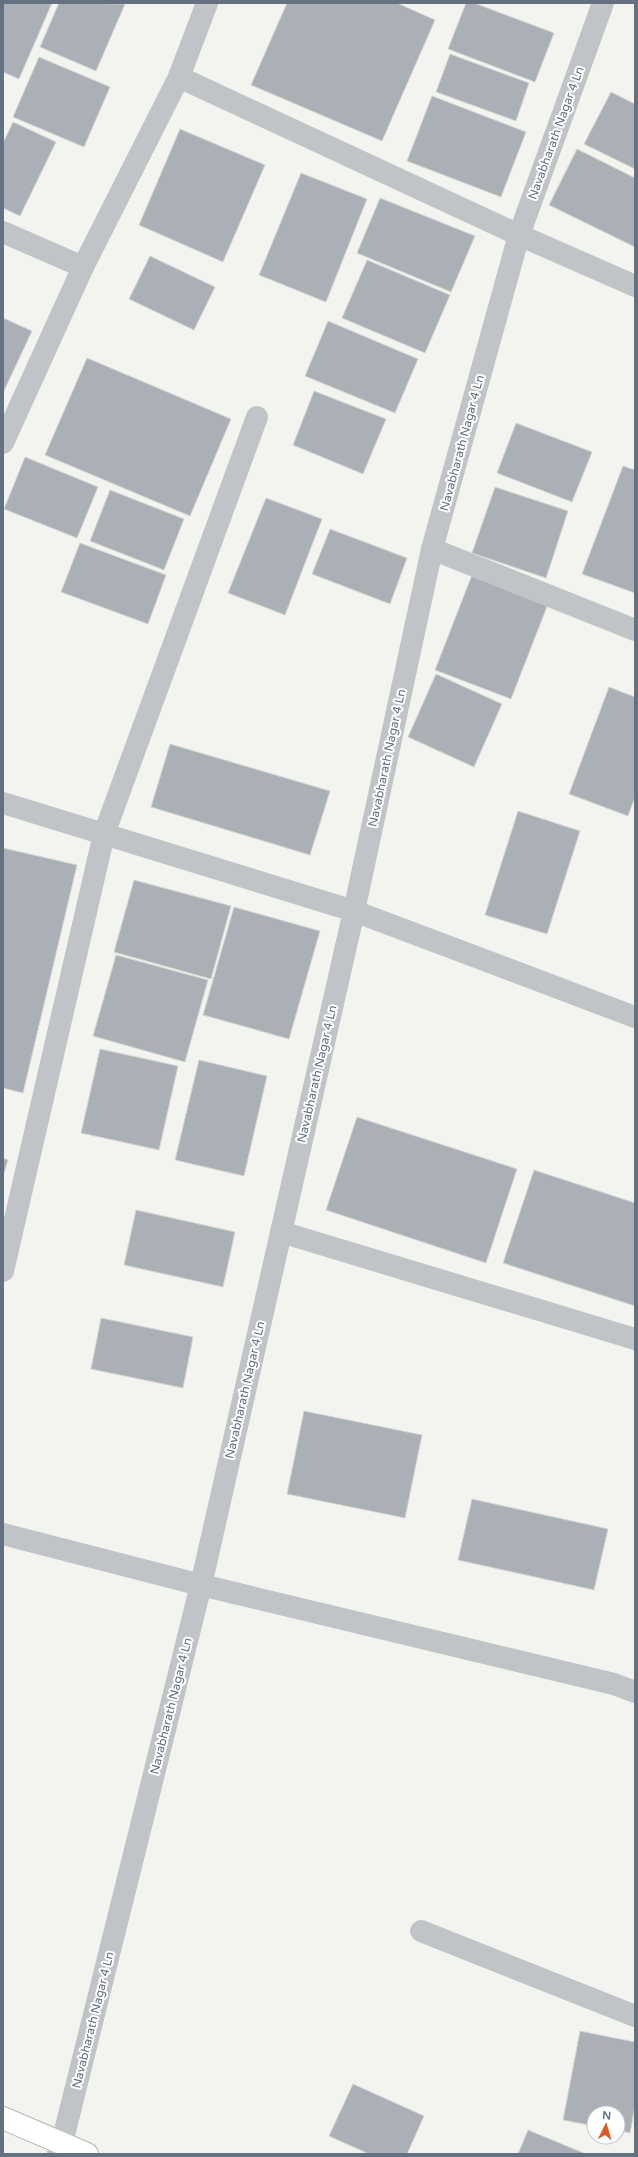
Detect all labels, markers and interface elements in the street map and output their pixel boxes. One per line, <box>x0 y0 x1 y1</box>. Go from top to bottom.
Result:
street label: Navabharath Nagar 4 Ln <box>525 65 587 201</box>
street label: Navabharath Nagar 4 Ln <box>437 373 487 513</box>
street label: Navabharath Nagar 4 Ln <box>366 688 408 828</box>
street label: Navabharath Nagar 4 Ln <box>294 1004 340 1144</box>
street label: Navabharath Nagar 4 Ln <box>222 1320 268 1460</box>
street label: Navabharath Nagar 4 Ln <box>147 1636 195 1776</box>
street label: Navabharath Nagar 4 Ln <box>69 1950 117 2090</box>
north arrow <box>586 2105 626 2145</box>
text: N <box>602 2109 612 2122</box>

